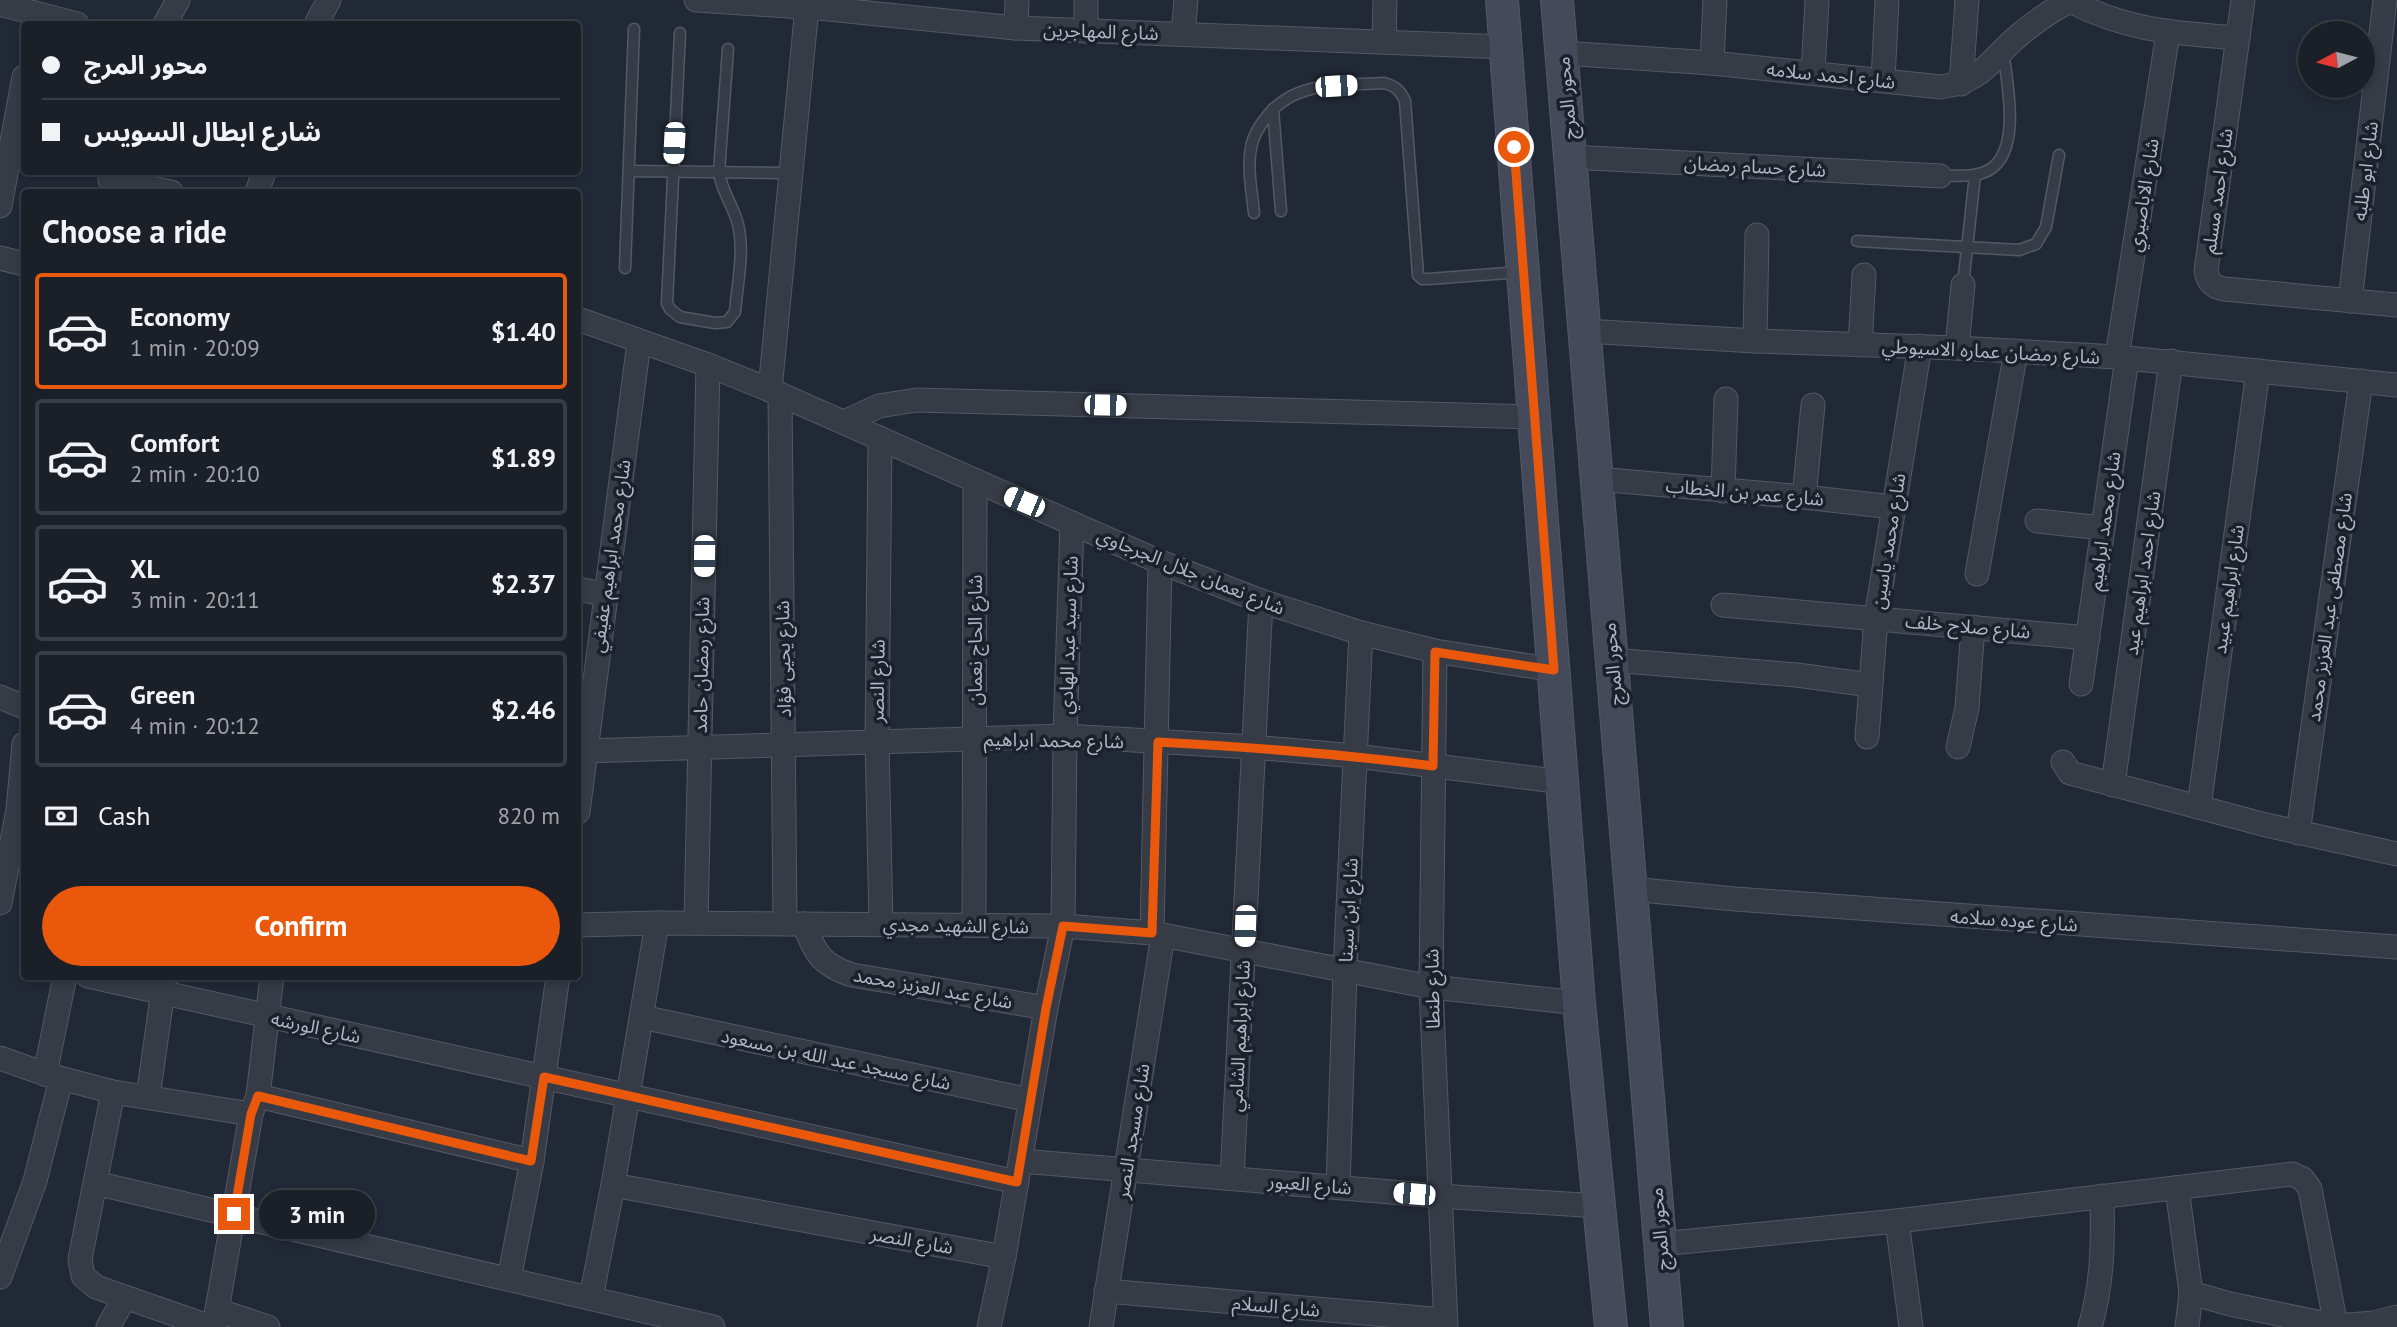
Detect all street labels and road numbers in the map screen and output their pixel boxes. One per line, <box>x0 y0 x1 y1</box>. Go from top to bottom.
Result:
street label: شارع المهاجرين <box>1043 17 1159 47</box>
street label: محور المرج <box>1550 55 1584 140</box>
street label: شارع احمد سلامه <box>1765 56 1897 96</box>
street label: شارع ابو طلبه <box>2347 120 2385 222</box>
street label: شارع احمد مسلم <box>2196 127 2241 256</box>
street label: شارع الاباصيري <box>2122 137 2167 254</box>
street label: شارع حسام رمضان <box>1683 150 1827 185</box>
street label: شارع رمضان عماره الاسيوطي <box>1881 333 2101 372</box>
street label: شارع محمد ابراهيم <box>2082 450 2129 593</box>
street label: شارع محمد ابراهيم عفيفي <box>585 458 639 655</box>
street label: شارع محمد ياسين <box>1865 471 1913 611</box>
street label: شارع عمر بن الخطاب <box>1665 473 1825 513</box>
street label: شارع احمد ابراهيم عيد <box>2119 489 2168 657</box>
street label: شارع مصطفى عبد العزيز محمد <box>2301 491 2359 723</box>
street label: شارع نعمان جلال الجرجاوي <box>1092 522 1288 623</box>
street label: شارع ابراهيم عبيد <box>2207 523 2252 656</box>
street label: شارع سيد عبد الهادي <box>1053 555 1086 715</box>
street label: شارع الحاج نعمان <box>963 575 989 705</box>
street label: شارع رمضان حامد <box>688 596 716 734</box>
street label: شارع يحيى فؤاد <box>770 600 798 718</box>
street label: شارع صلاح خلف <box>1904 609 2032 645</box>
street label: محور المرج <box>1596 621 1630 706</box>
street label: شارع النصر <box>864 639 892 724</box>
street label: شارع محمد ابراهيم <box>984 727 1124 756</box>
street label: شارع ابن سينا <box>1333 857 1365 963</box>
street label: شارع عوده سلامه <box>1949 904 2079 938</box>
street label: شارع الشهيد مجدي <box>883 912 1029 942</box>
street label: شارع طنطا <box>1419 949 1447 1029</box>
street label: شارع ابراهيم الشامي <box>1223 959 1258 1113</box>
street label: شارع عبد العزيز محمد <box>851 962 1014 1016</box>
street label: شارع الورشه <box>269 1006 363 1050</box>
street label: شارع مسجد عبد الله بن مسعود <box>718 1023 953 1097</box>
street label: شارع مسجد النصر <box>1109 1061 1157 1202</box>
street label: شارع العبور <box>1266 1168 1353 1202</box>
street label: محور المرج <box>1643 1186 1677 1271</box>
street label: شارع النصر <box>867 1221 955 1261</box>
street label: شارع السلام <box>1231 1290 1321 1325</box>

